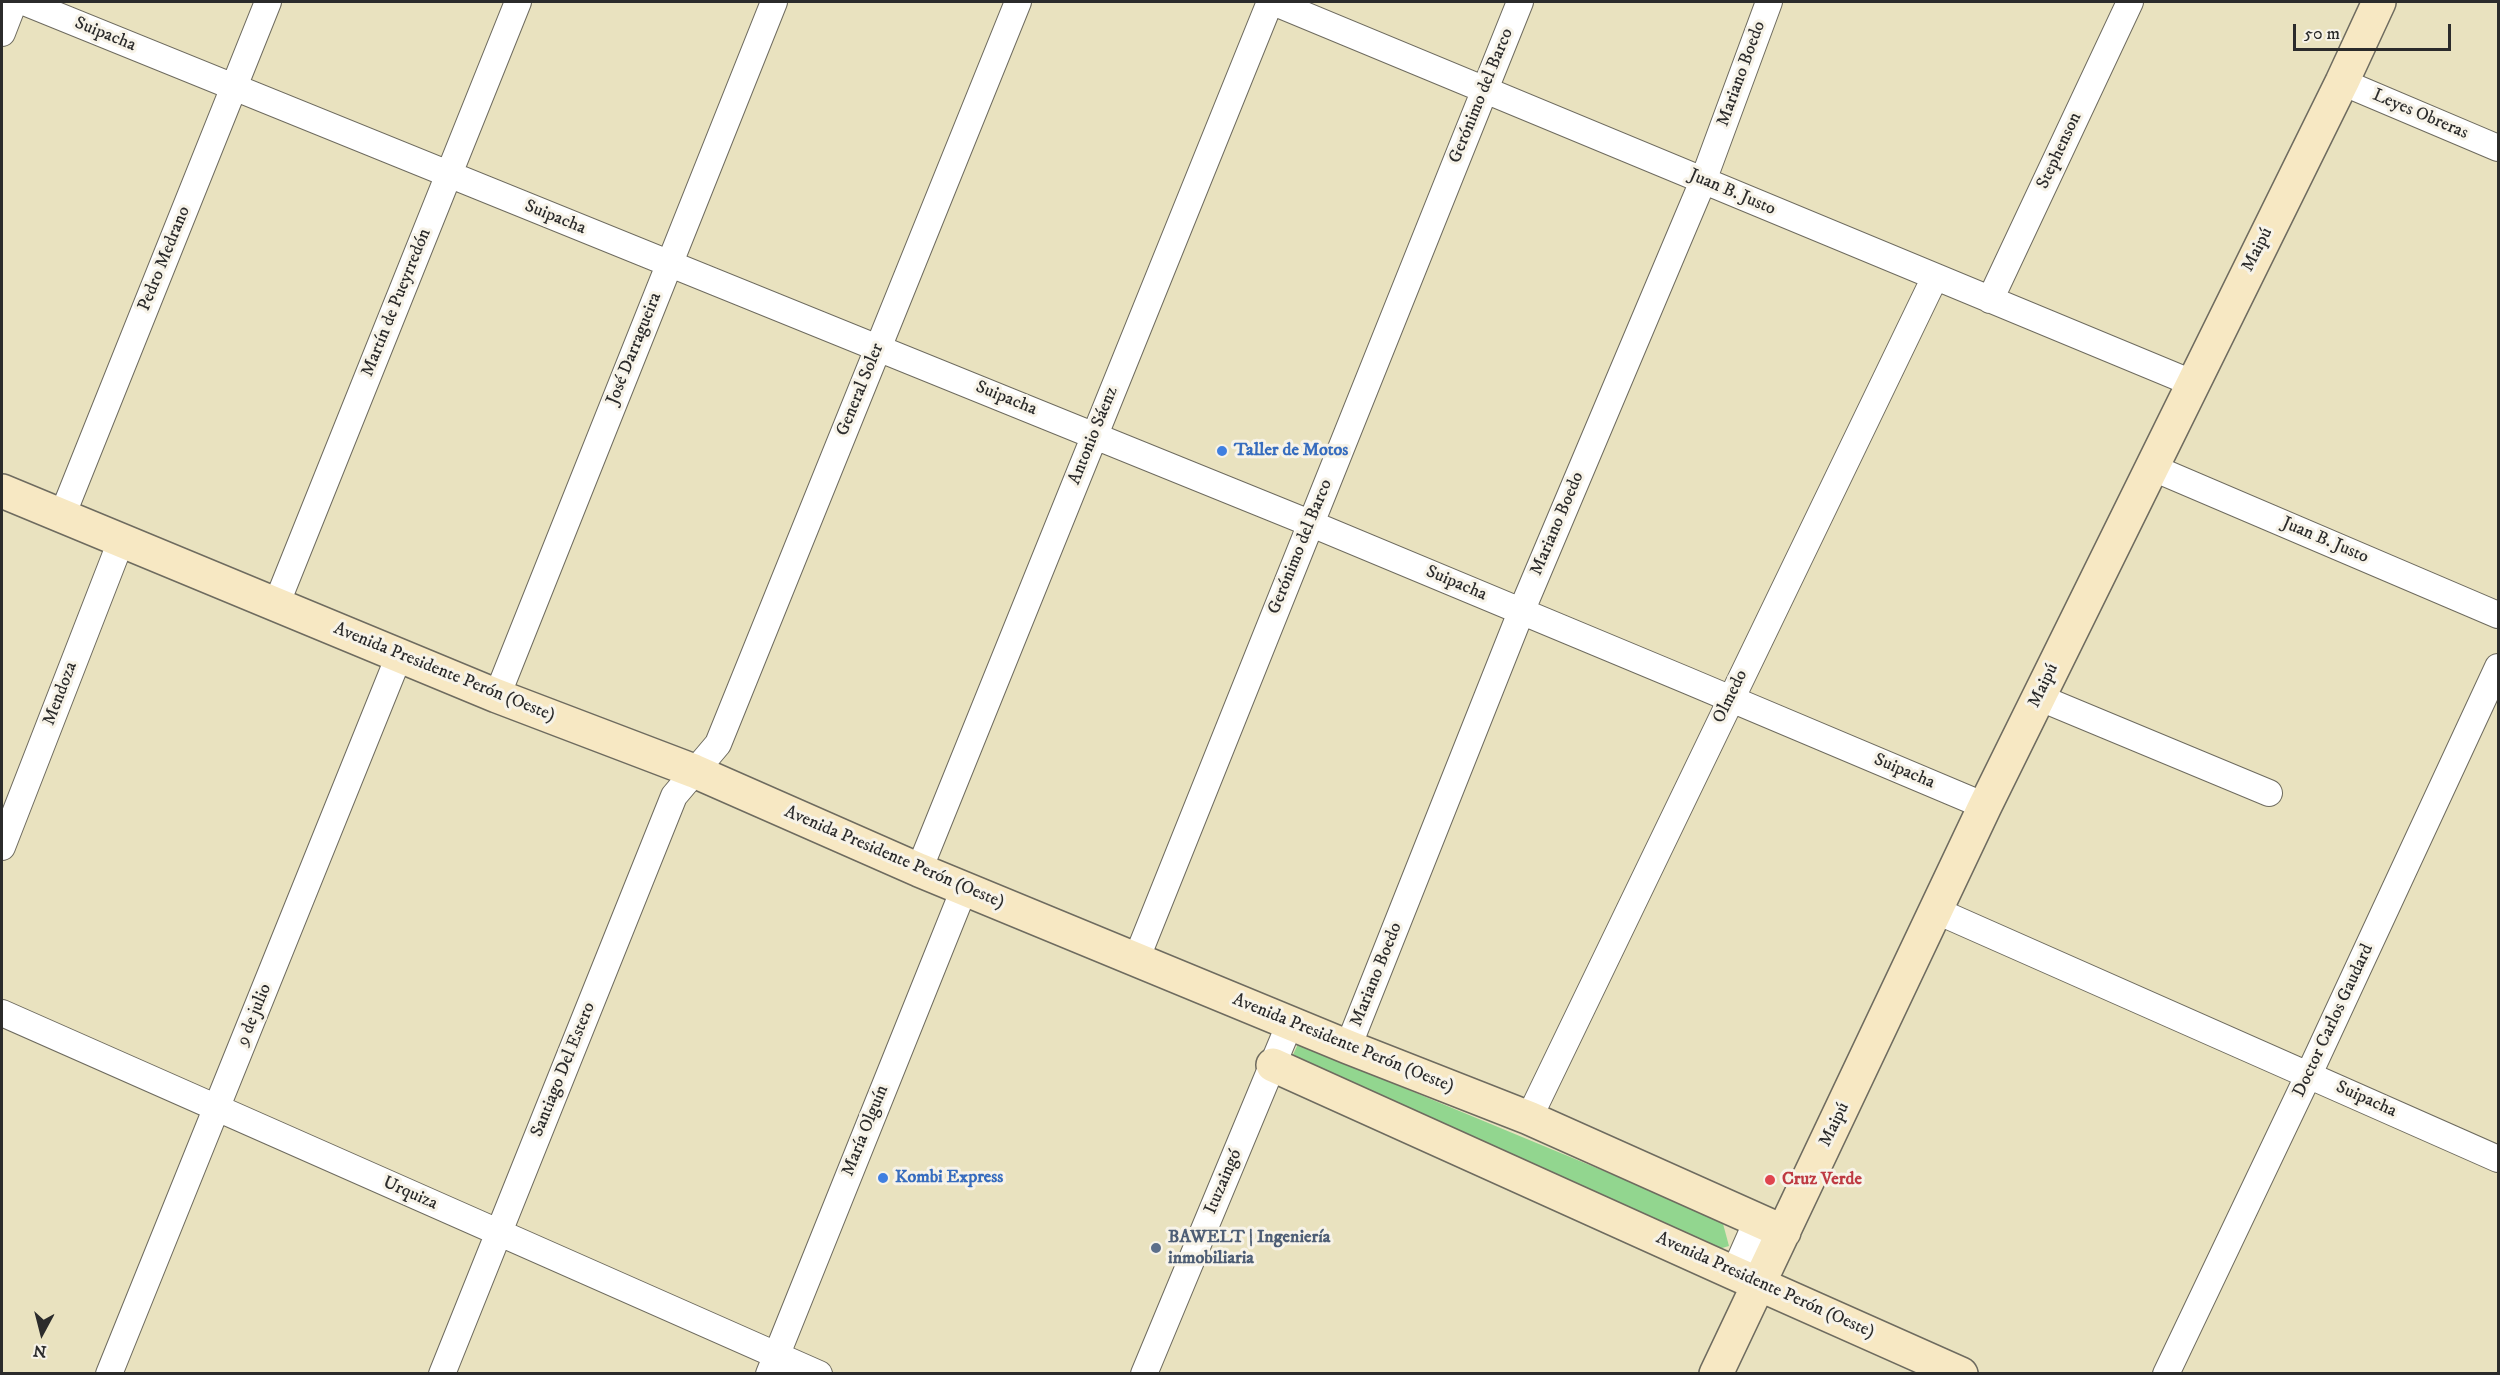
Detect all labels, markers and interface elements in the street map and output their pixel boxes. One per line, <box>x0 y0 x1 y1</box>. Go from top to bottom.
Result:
scale bar <box>2296 12 2454 50</box>
street label: Suipacha <box>71 13 139 57</box>
street label: Mariano Boedo <box>1713 18 1771 130</box>
text: 50 m <box>2304 23 2340 45</box>
street label: Gerónimo del Barco <box>1445 25 1519 167</box>
street label: Leyes Obreras <box>2369 85 2471 145</box>
street label: Stephenson <box>2033 109 2087 193</box>
street label: Juan B. Justo <box>1685 165 1779 221</box>
street label: Suipacha <box>521 196 589 240</box>
street label: Pedro Medrano <box>134 203 196 315</box>
street label: Maipú <box>2238 224 2278 276</box>
street label: Martín de Pueyrredón <box>357 226 437 380</box>
street label: José Darragueira <box>603 290 667 408</box>
street label: General Soler <box>833 340 889 440</box>
street label: Suipacha <box>972 377 1040 421</box>
street label: Antonio Sáenz <box>1065 384 1123 488</box>
place label: Taller de Motos <box>1234 440 1348 462</box>
marker: Taller de Motos <box>1215 444 1229 458</box>
street label: Mariano Boedo <box>1526 469 1590 579</box>
street label: Gerónimo del Barco <box>1264 476 1338 618</box>
street label: Juan B. Justo <box>2278 513 2372 569</box>
street label: Suipacha <box>1422 561 1490 607</box>
street label: Avenida Presidente Perón (Oeste) <box>330 619 558 727</box>
street label: Mendoza <box>39 659 83 729</box>
street label: Maipú <box>2024 660 2064 712</box>
street label: Olmedo <box>1709 667 1753 727</box>
street label: Suipacha <box>1870 749 1938 795</box>
street label: Avenida Presidente Perón (Oeste) <box>781 802 1007 914</box>
street label: Mariano Boedo <box>1346 920 1408 1030</box>
street label: Doctor Carlos Gaudard <box>2289 941 2379 1101</box>
street label: 9 de julio <box>233 981 277 1049</box>
street label: Avenida Presidente Perón (Oeste) <box>1229 990 1457 1098</box>
street label: Santiago Del Estero <box>527 999 601 1141</box>
street label: Suipacha <box>2332 1077 2400 1123</box>
street label: María Olguín <box>838 1082 894 1180</box>
street label: Maipú <box>1815 1099 1855 1151</box>
street label: Ituzaingó <box>1201 1146 1247 1218</box>
place label: Kombi Express <box>895 1167 1003 1189</box>
place label: Cruz Verde <box>1782 1169 1862 1191</box>
marker: Kombi Express <box>876 1171 890 1185</box>
street label: Urquiza <box>379 1172 441 1216</box>
marker: Cruz Verde <box>1763 1173 1777 1187</box>
place label: BAWELT | Ingeniería inmobiliaria <box>1168 1227 1330 1270</box>
street label: Avenida Presidente Perón (Oeste) <box>1652 1228 1878 1344</box>
marker: BAWELT | Ingeniería inmobiliaria <box>1149 1241 1163 1255</box>
north arrow <box>12 1303 72 1363</box>
text: N <box>32 1340 48 1362</box>

